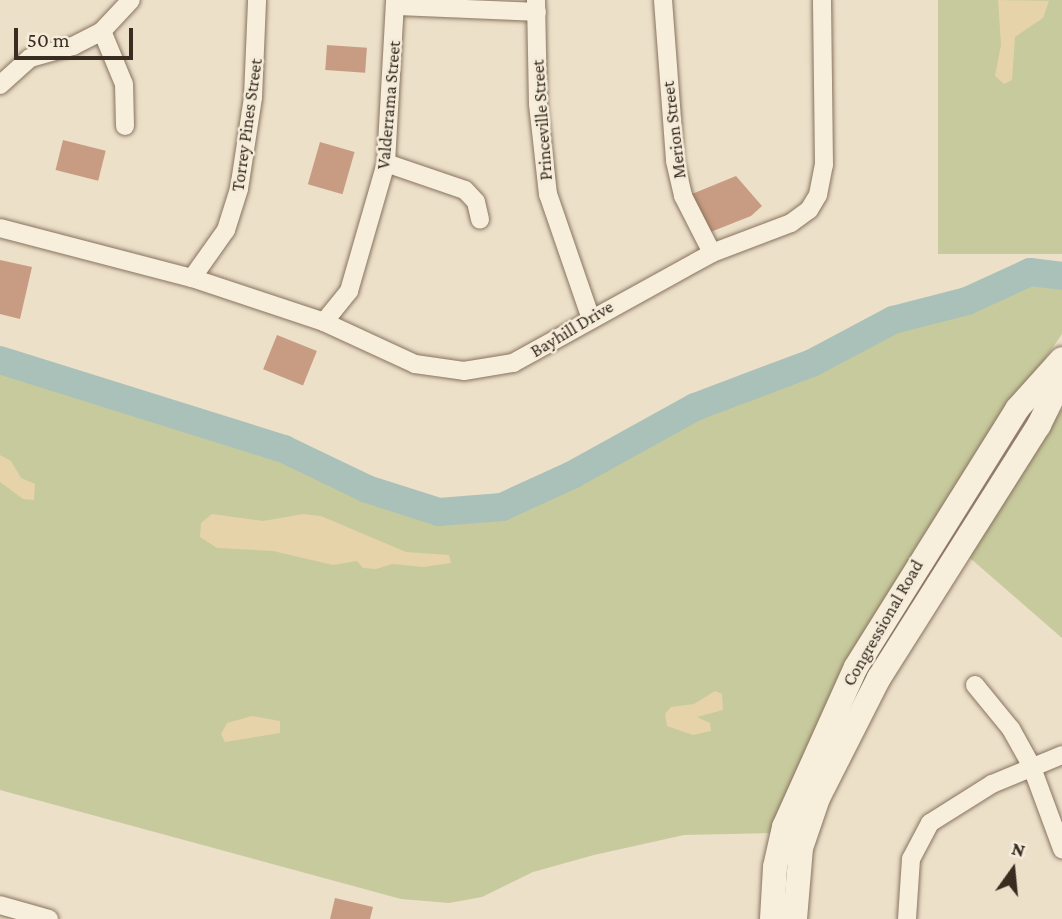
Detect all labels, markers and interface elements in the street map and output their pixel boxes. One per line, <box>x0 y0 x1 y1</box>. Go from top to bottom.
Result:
scale bar <box>18 14 136 58</box>
text: 50 m <box>27 28 70 52</box>
street label: Valderrama Street <box>373 40 405 170</box>
street label: Torrey Pines Street <box>227 57 267 193</box>
street label: Princeville Street <box>527 59 557 181</box>
street label: Merion Street <box>657 80 691 180</box>
street label: Bayhill Drive <box>527 296 617 362</box>
street label: Congressional Road <box>838 556 928 690</box>
north arrow <box>978 835 1048 905</box>
text: N <box>1010 837 1028 861</box>

